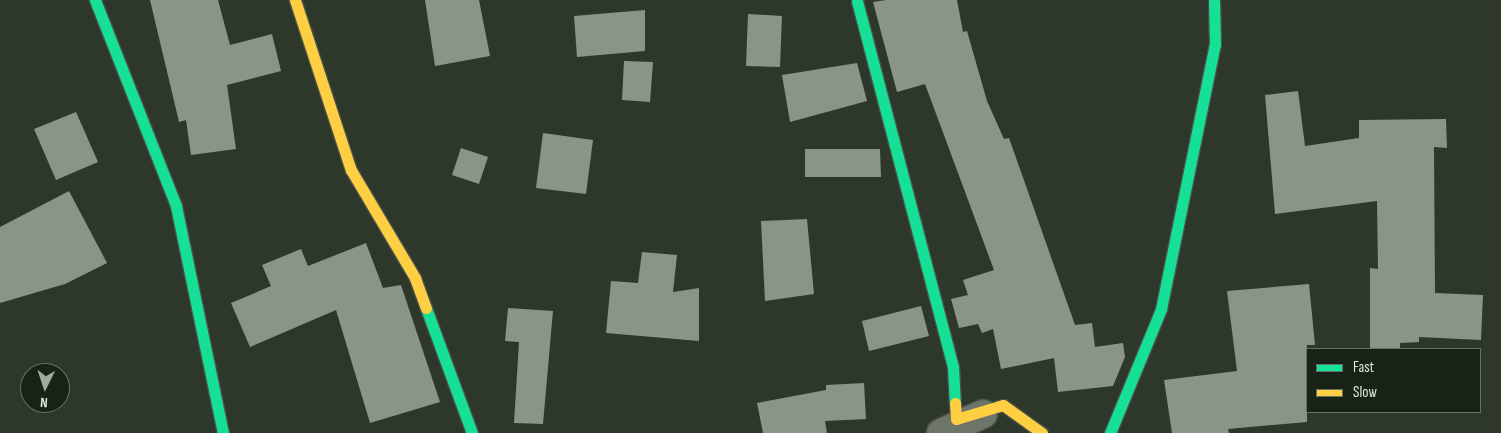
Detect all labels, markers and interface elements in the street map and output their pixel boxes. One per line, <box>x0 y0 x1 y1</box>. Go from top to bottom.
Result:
legend <box>1306 348 1481 413</box>
text: Fast <box>1353 358 1374 377</box>
north arrow <box>20 363 70 413</box>
text: Slow <box>1353 383 1377 402</box>
text: N <box>40 394 48 411</box>

